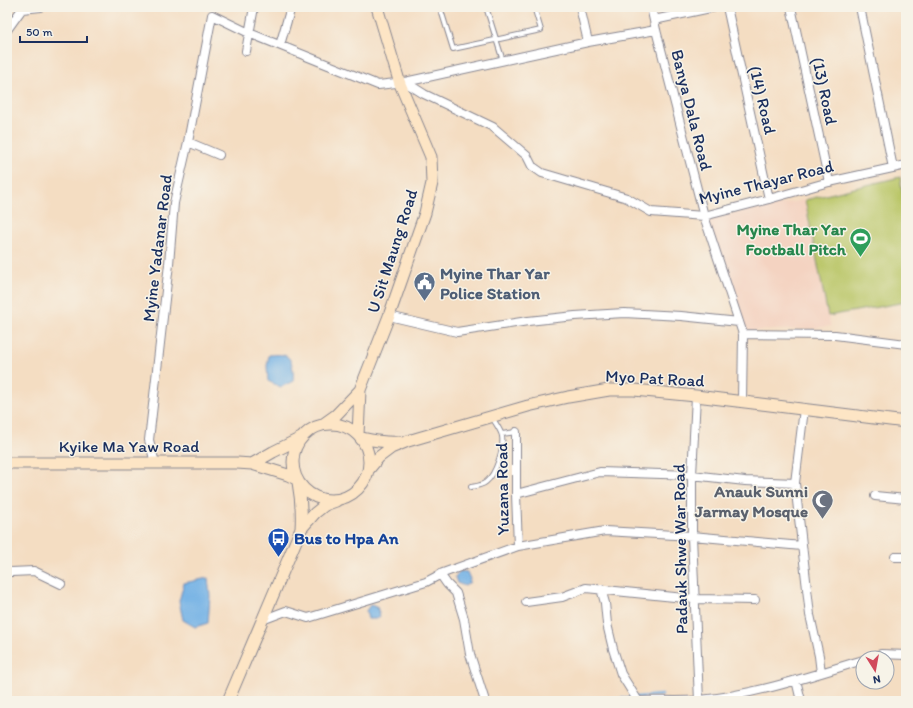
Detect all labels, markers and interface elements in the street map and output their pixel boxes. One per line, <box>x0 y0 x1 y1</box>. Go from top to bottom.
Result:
scale bar <box>20 18 87 44</box>
text: 50 m <box>26 25 52 39</box>
street label: Banya Dala Road <box>667 47 717 173</box>
street label: (13) Road <box>808 55 842 127</box>
street label: (14) Road <box>745 64 781 137</box>
street label: Myine Thayar Road <box>697 155 836 208</box>
street label: Myine Yadanar Road <box>138 172 176 323</box>
street label: U Sit Maung Road <box>363 186 422 316</box>
place label: Myine Thar Yar Football Pitch <box>736 219 847 259</box>
sports icon: Myine Thar Yar Football Pitch <box>848 226 874 259</box>
place label: Myine Thar Yar Police Station <box>440 263 550 303</box>
public building icon: Myine Thar Yar Police Station <box>411 270 437 303</box>
street label: Myo Pat Road <box>605 365 706 391</box>
street label: Kyike Ma Yaw Road <box>59 436 199 456</box>
street label: Yuzana Road <box>491 442 513 536</box>
street label: Padauk Shwe War Road <box>669 463 691 634</box>
place label: Anauk Sunni Jarmay Mosque <box>694 481 808 522</box>
mosque icon: Anauk Sunni Jarmay Mosque <box>810 488 836 521</box>
bus stop icon: Bus to Hpa An <box>265 525 291 558</box>
place label: Bus to Hpa An <box>294 528 399 549</box>
north arrow <box>855 650 895 690</box>
text: N <box>872 672 882 686</box>

